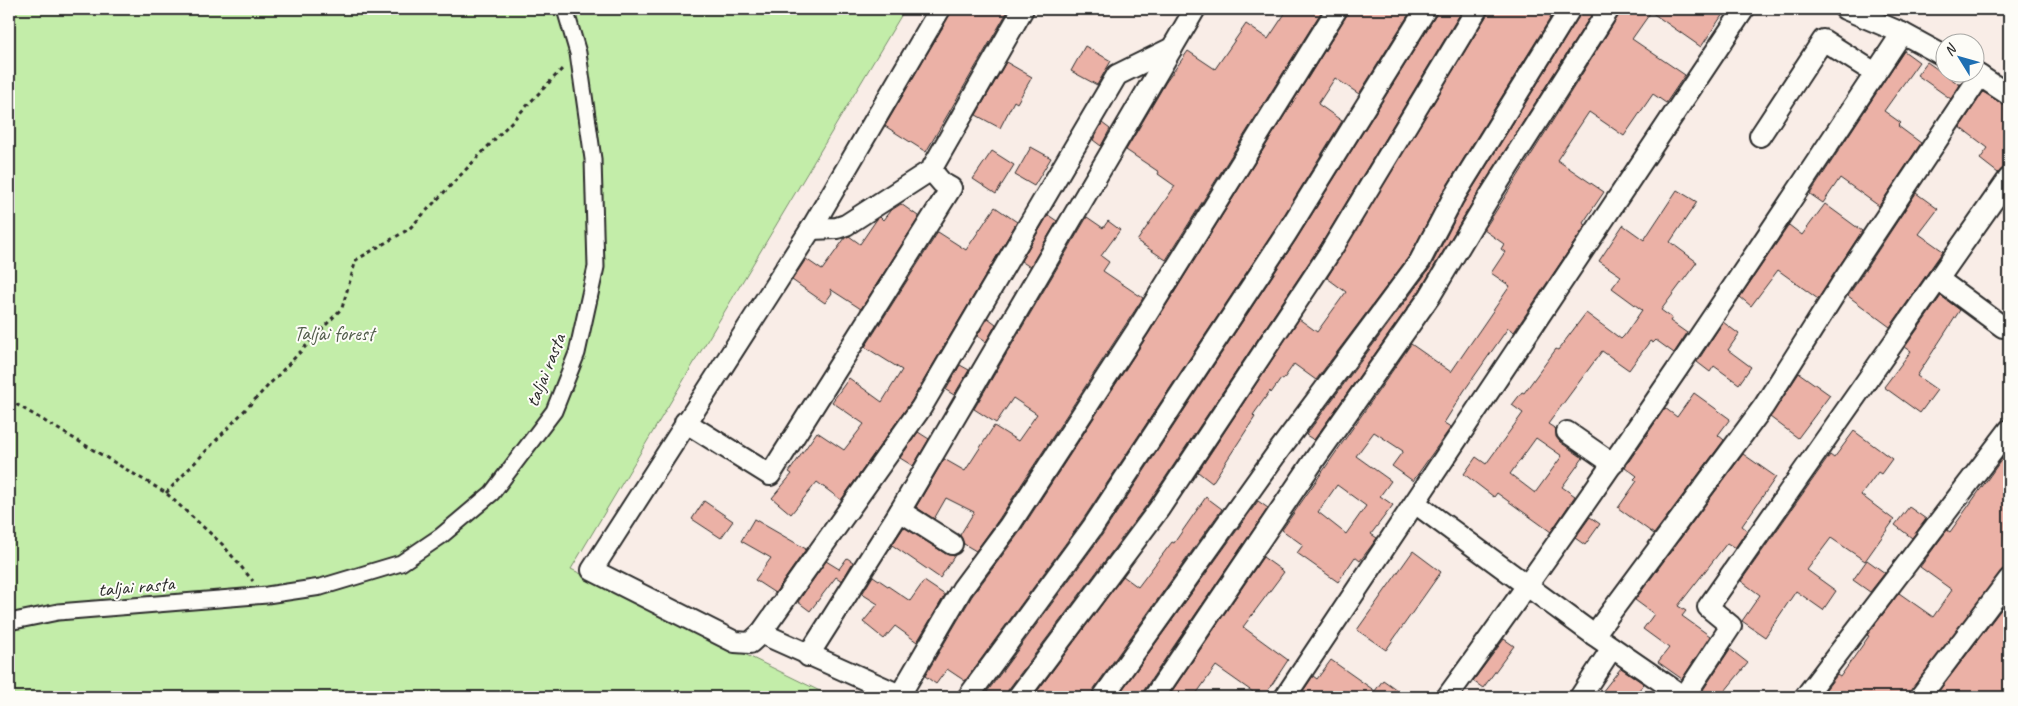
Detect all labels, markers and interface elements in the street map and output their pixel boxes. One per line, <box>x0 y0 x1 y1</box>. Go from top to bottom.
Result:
north arrow <box>1936 32 1986 82</box>
text: N <box>1941 40 1961 59</box>
park label: Taljai forest <box>294 321 377 346</box>
street label: taljai rasta <box>520 328 572 410</box>
street label: taljai rasta <box>97 571 177 602</box>

